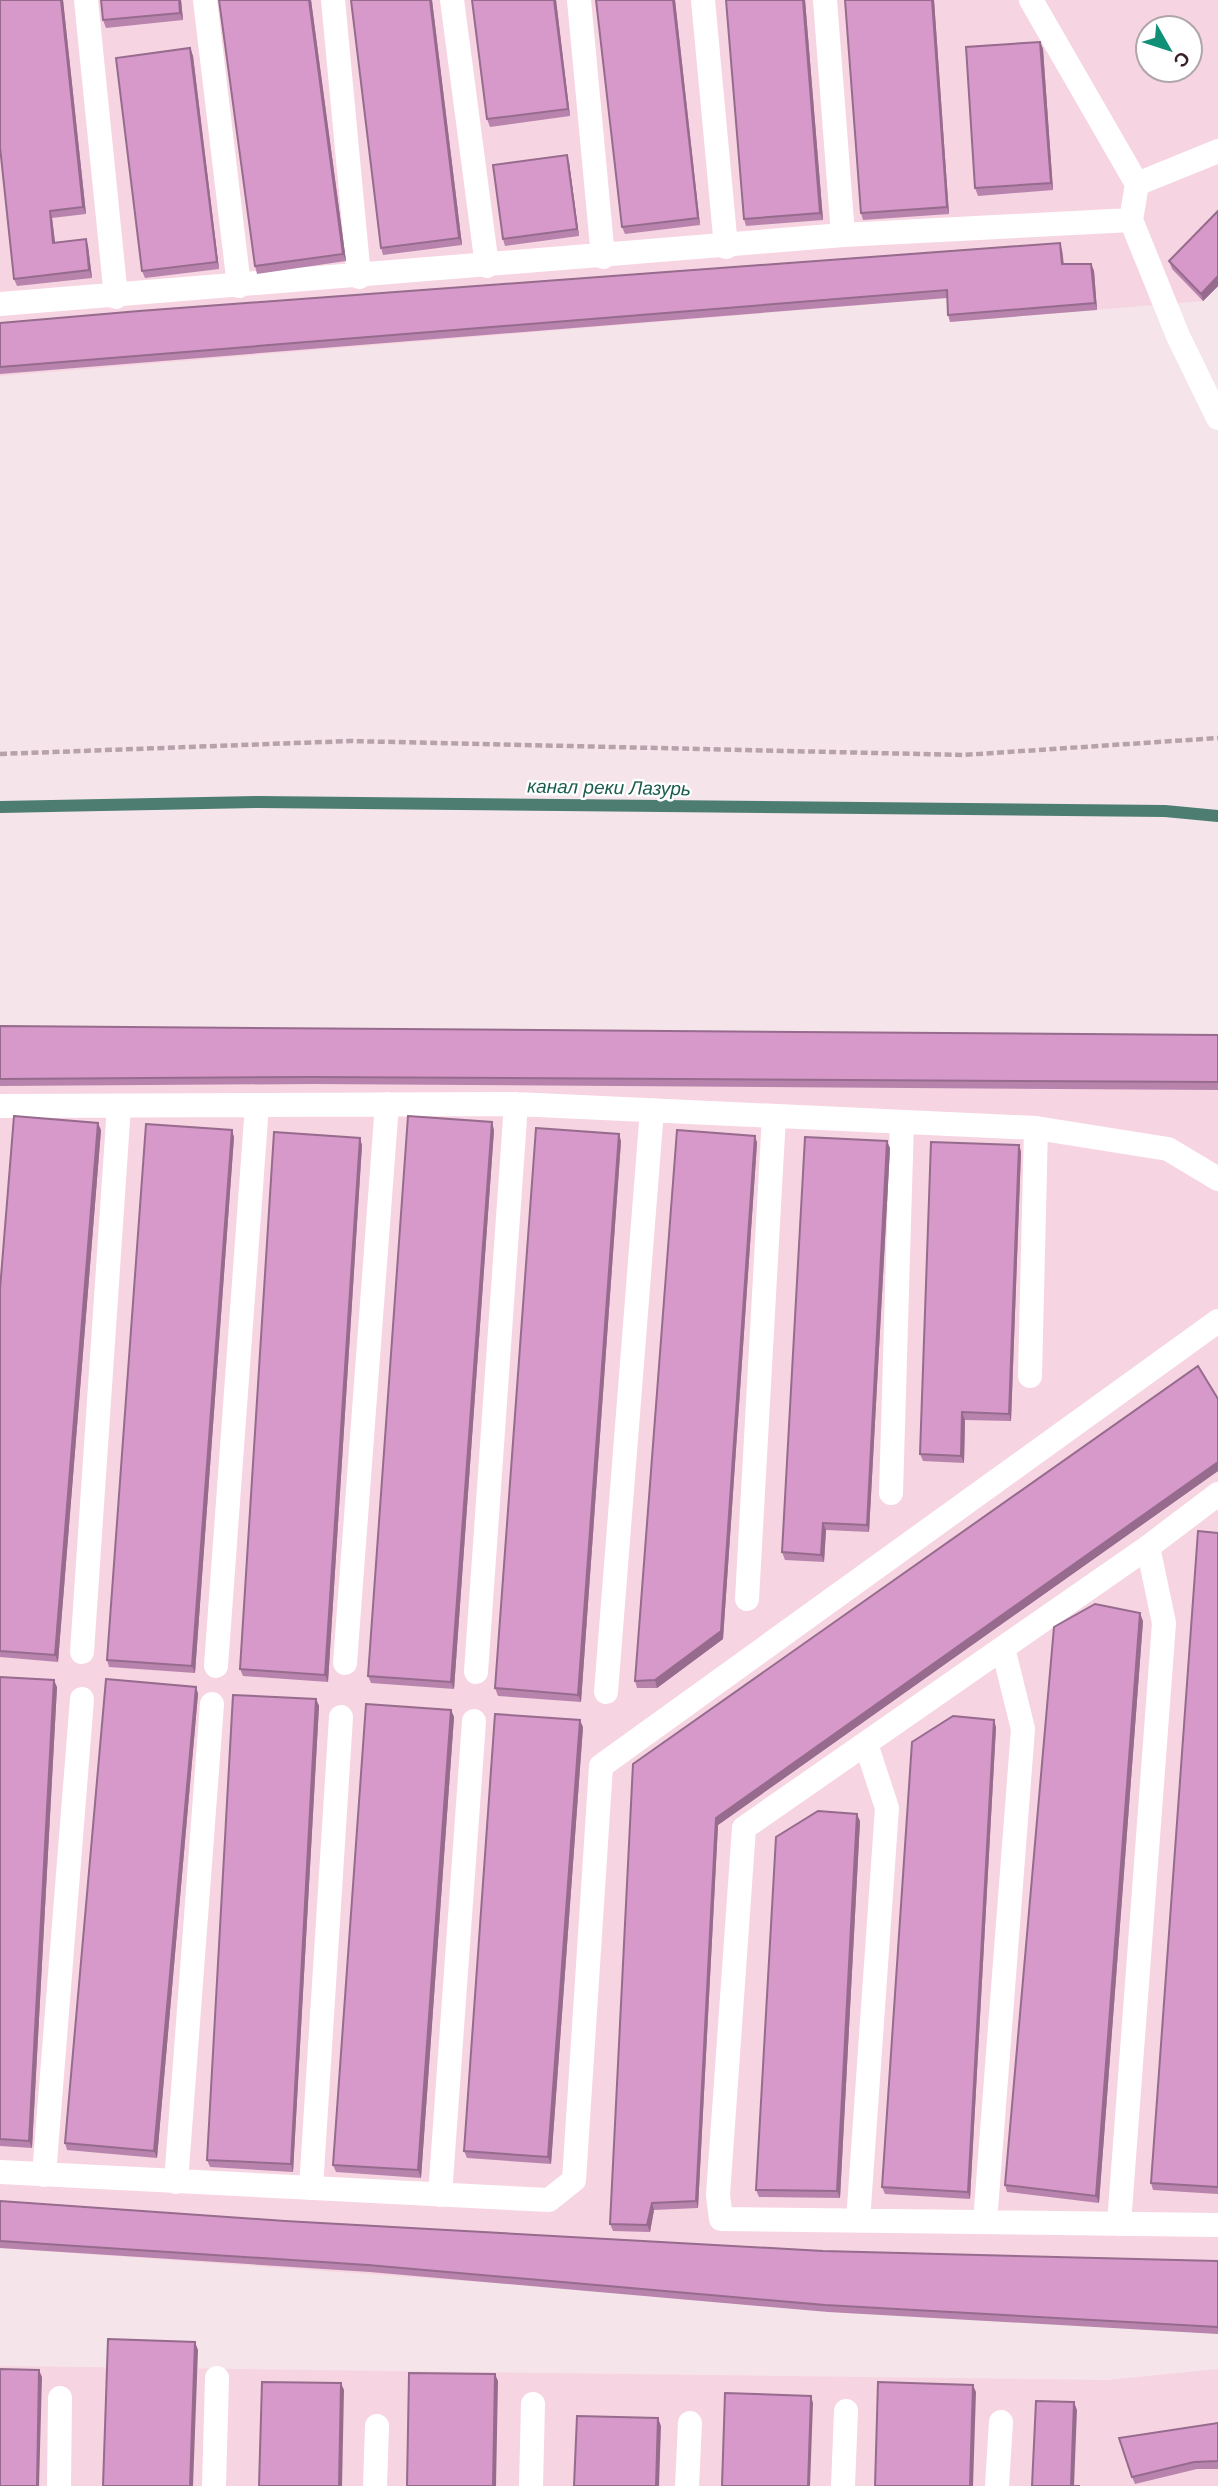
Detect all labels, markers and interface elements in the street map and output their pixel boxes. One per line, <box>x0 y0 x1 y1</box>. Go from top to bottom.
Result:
north arrow <box>1134 14 1204 84</box>
text: С <box>1169 47 1194 72</box>
water label: канал реки Лазурь <box>527 776 691 799</box>

